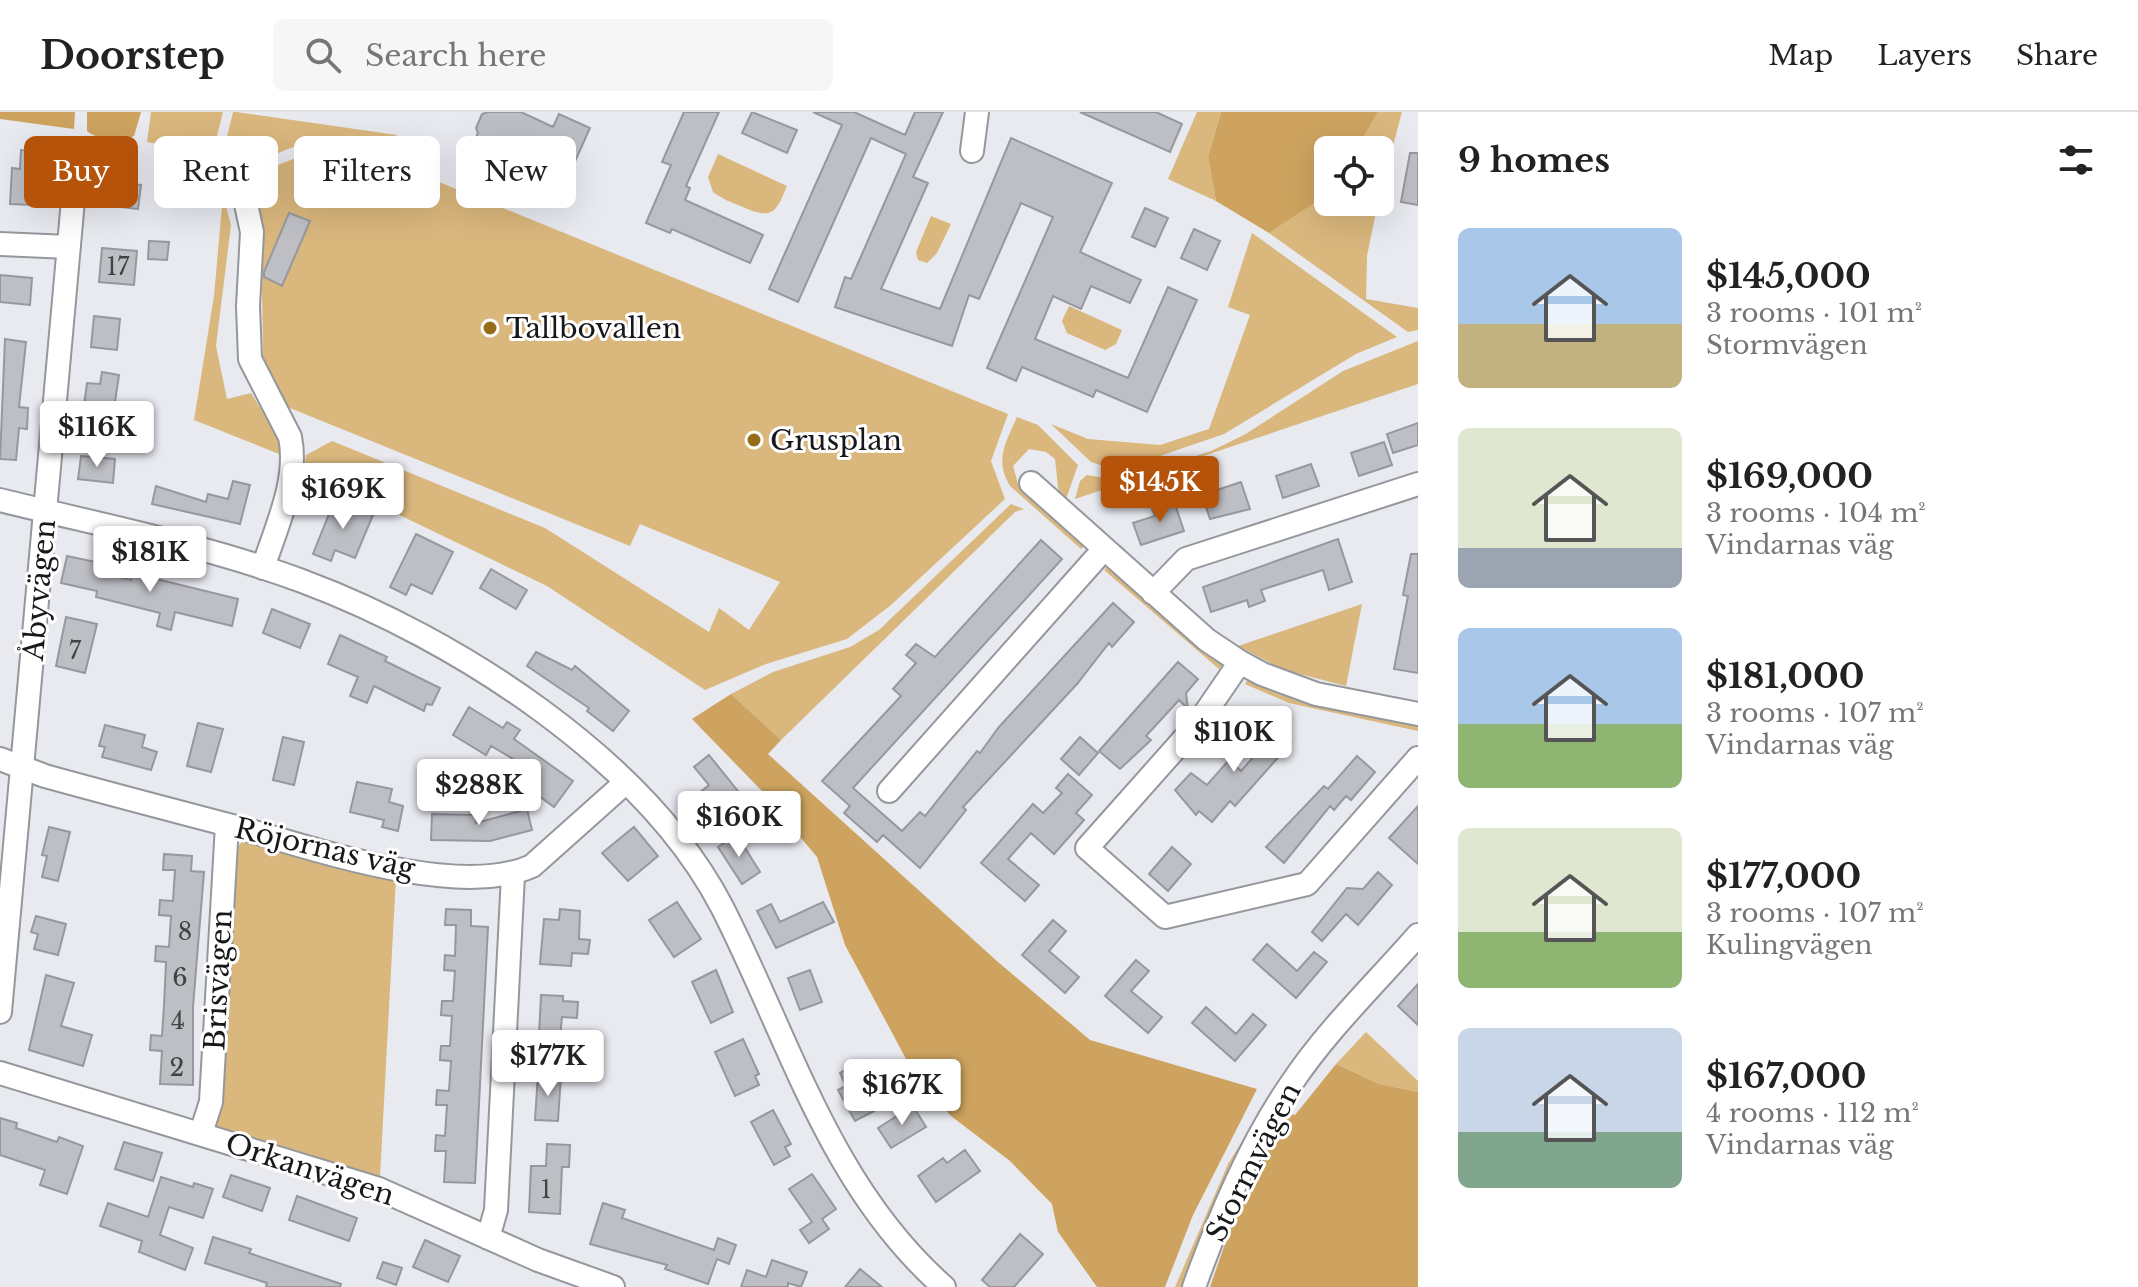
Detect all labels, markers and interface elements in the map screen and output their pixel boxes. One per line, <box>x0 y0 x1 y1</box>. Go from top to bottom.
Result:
search box <box>273 19 833 91</box>
text: Doorstep <box>40 32 225 79</box>
icon: search <box>301 33 345 77</box>
text: Search here <box>365 37 546 74</box>
text: Map <box>1768 38 1833 73</box>
text: Layers <box>1877 38 1972 73</box>
text: Share <box>2016 38 2098 73</box>
chip: Buy <box>24 136 138 208</box>
chip: Rent <box>154 136 278 208</box>
chip: Filters <box>294 136 440 208</box>
chip: New <box>456 136 576 208</box>
map controls <box>1314 136 1394 216</box>
button: locate <box>1314 136 1394 216</box>
icon: filters <box>2054 138 2098 182</box>
text: 9 homes <box>1458 139 1610 181</box>
house number: 17 <box>107 252 130 281</box>
text: $145,000 <box>1706 255 1871 297</box>
icon: home <box>1522 260 1618 356</box>
text: 3 rooms · 101 m² <box>1706 297 1922 329</box>
place label: Tallbovallen <box>506 311 681 346</box>
marker: Tallbovallen <box>481 319 499 337</box>
text: Stormvägen <box>1706 329 1868 361</box>
pin: $116K <box>41 401 153 469</box>
text: $116K <box>58 411 136 443</box>
place label: Grusplan <box>770 423 902 458</box>
marker: Grusplan <box>745 431 763 449</box>
text: $169,000 <box>1706 455 1873 497</box>
pin: $145K <box>1104 456 1216 524</box>
icon: home <box>1522 460 1618 556</box>
pin: $169K <box>287 463 399 531</box>
text: $145K <box>1119 466 1201 498</box>
text: $169K <box>301 473 385 505</box>
text: 3 rooms · 104 m² <box>1706 497 1926 529</box>
street label: Åbyvägen <box>16 518 63 663</box>
pin: $181K <box>94 526 206 594</box>
text: Vindarnas väg <box>1706 529 1894 561</box>
text: $181K <box>111 536 189 568</box>
house number: 7 <box>69 636 82 665</box>
text: $181,000 <box>1706 655 1864 697</box>
icon: home <box>1522 660 1618 756</box>
text: 3 rooms · 107 m² <box>1706 697 1924 729</box>
pin: $110K <box>1178 706 1290 774</box>
text: $110K <box>1194 716 1274 748</box>
text: Vindarnas väg <box>1706 729 1894 761</box>
pin: $288K <box>423 759 535 827</box>
text: $288K <box>435 769 523 801</box>
pin: $160K <box>683 791 795 859</box>
text: $160K <box>696 801 782 833</box>
street label: Röjornas väg <box>231 811 420 887</box>
text: $177,000 <box>1706 855 1861 897</box>
icon: home <box>1522 860 1618 956</box>
text: 3 rooms · 107 m² <box>1706 897 1924 929</box>
street label: Brisvägen <box>197 909 240 1051</box>
house number: 8 <box>178 917 192 946</box>
text: Kulingvägen <box>1706 929 1872 961</box>
house number: 6 <box>172 963 188 992</box>
house number: 4 <box>171 1006 185 1035</box>
pin: $177K <box>492 1030 604 1098</box>
text: $177K <box>510 1040 586 1072</box>
house number: 2 <box>170 1053 184 1082</box>
text: $167,000 <box>1706 1055 1866 1097</box>
pin: $167K <box>846 1059 958 1127</box>
icon: home <box>1522 1060 1618 1156</box>
text: $167K <box>862 1069 942 1101</box>
street label: Stormvägen <box>1198 1077 1309 1248</box>
text: 4 rooms · 112 m² <box>1706 1097 1919 1129</box>
street label: Orkanvägen <box>221 1126 399 1213</box>
text: Vindarnas väg <box>1706 1129 1894 1161</box>
house number: 1 <box>541 1175 551 1204</box>

